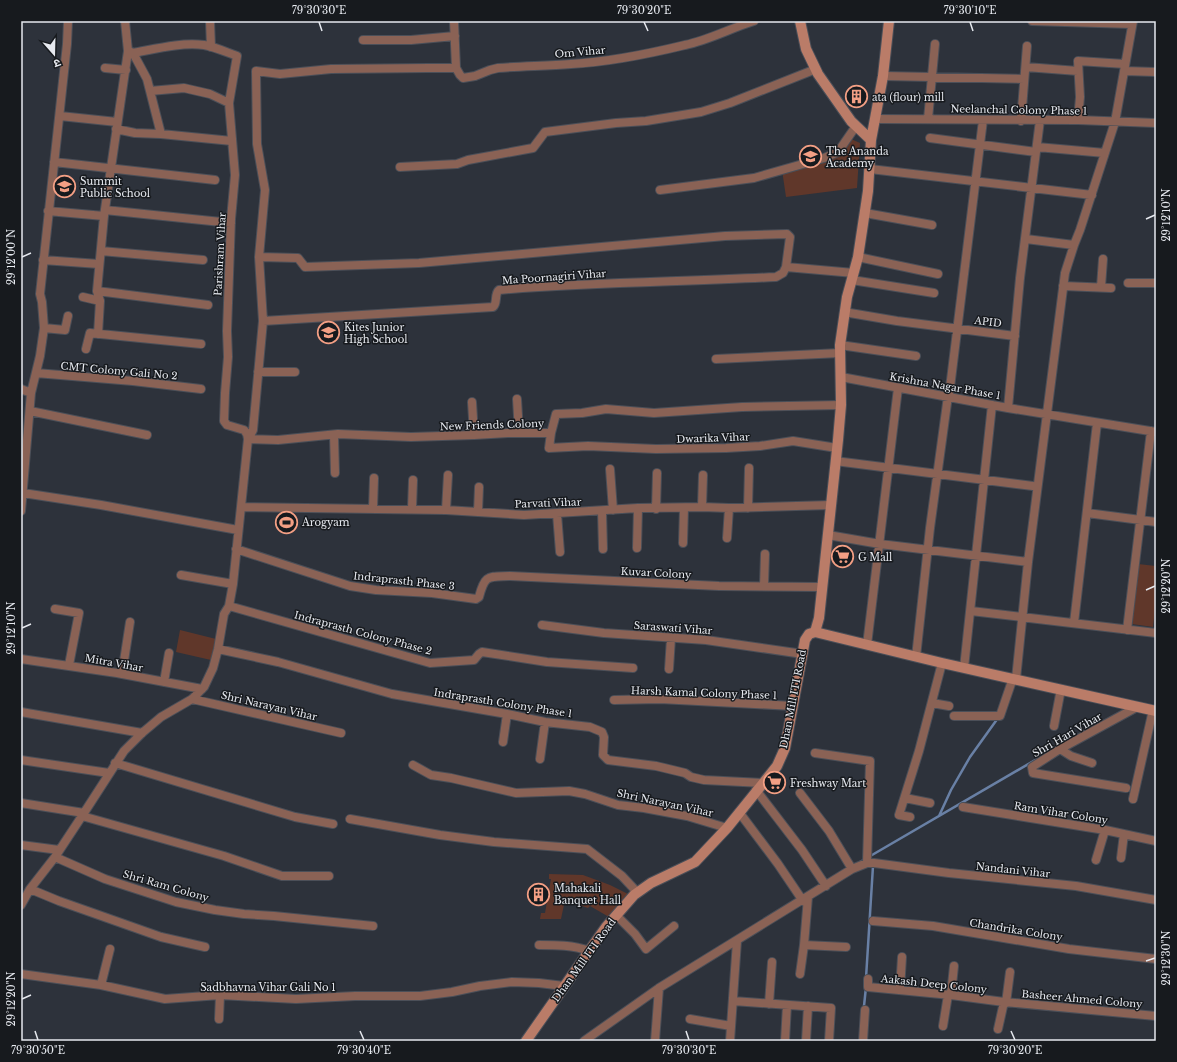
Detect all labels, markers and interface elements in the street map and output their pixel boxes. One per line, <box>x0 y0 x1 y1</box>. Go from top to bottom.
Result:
text: 79°30'30"E <box>292 4 346 17</box>
text: 79°30'20"E <box>617 4 671 17</box>
text: 79°30'10"E <box>944 4 996 17</box>
north arrow <box>34 34 74 74</box>
street label: Om Vihar <box>554 43 606 61</box>
text: उ <box>51 56 63 71</box>
building icon: ata (flour) mill <box>843 84 869 110</box>
place label: ata (flour) mill <box>872 91 944 104</box>
street label: Neelanchal Colony Phase 1 <box>951 102 1087 118</box>
school or university icon: The Ananda Academy <box>798 144 824 170</box>
place label: The Ananda Academy <box>825 145 889 170</box>
school or university icon: Summit Public School <box>52 174 78 200</box>
place label: Summit Public School <box>80 175 150 200</box>
text: 29°12'10"N <box>1160 188 1173 242</box>
street label: Parishram Vihar <box>211 212 229 296</box>
text: 29°12'00"N <box>5 229 18 285</box>
street label: Ma Poornagiri Vihar <box>501 267 607 287</box>
street label: APID <box>973 314 1003 330</box>
school or university icon: Kites Junior High School <box>316 320 342 346</box>
place label: Kites Junior High School <box>344 321 407 346</box>
street label: CMT Colony Gali No 2 <box>60 359 178 383</box>
street label: Krishna Nagar Phase 1 <box>888 370 1002 402</box>
street label: New Friends Colony <box>440 417 545 433</box>
street label: Dwarika Vihar <box>676 430 750 446</box>
street label: Parvati Vihar <box>514 495 582 511</box>
sports icon: Arogyam <box>273 509 299 535</box>
place label: Arogyam <box>301 516 350 529</box>
supermarket icon: G Mall <box>830 544 856 570</box>
place label: G Mall <box>858 551 892 564</box>
text: 29°12'20"N <box>1160 559 1173 613</box>
street label: Kuvar Colony <box>620 565 692 581</box>
street label: Indraprasth Phase 3 <box>353 569 455 593</box>
text: 29°12'10"N <box>5 601 18 655</box>
street label: Indraprasth Colony Phase 2 <box>293 608 433 658</box>
street label: Saraswati Vihar <box>633 619 713 637</box>
street label: Dhan Mill ITI Road <box>777 648 809 750</box>
street label: Mitra Vihar <box>84 651 144 675</box>
street label: Harsh Kamal Colony Phase 1 <box>631 684 777 702</box>
street label: Indraprasth Colony Phase 1 <box>433 686 573 720</box>
street label: Shri Narayan Vihar <box>220 689 319 723</box>
street label: Shri Hari Vihar <box>1030 710 1104 760</box>
supermarket icon: Freshway Mart <box>762 770 788 796</box>
place label: Freshway Mart <box>790 777 866 790</box>
street label: Shri Narayan Vihar <box>616 786 715 820</box>
street label: Ram Vihar Colony <box>1013 799 1110 827</box>
street label: Nandani Vihar <box>975 860 1051 880</box>
street label: Shri Ram Colony <box>122 868 211 905</box>
building icon: Mahakali Banquet Hall <box>525 881 551 907</box>
place label: Mahakali Banquet Hall <box>554 882 621 907</box>
street label: Dhan Mill ITI Road <box>549 915 619 1004</box>
street label: Chandrika Colony <box>968 916 1064 944</box>
text: 29°12'30"N <box>1160 931 1173 985</box>
text: 29°12'20"N <box>5 972 18 1026</box>
street label: Aakash Deep Colony <box>879 972 988 996</box>
street label: Sadbhavna Vihar Gali No 1 <box>200 981 336 994</box>
street label: Basheer Ahmed Colony <box>1021 987 1144 1011</box>
text: 79°30'50"E <box>11 1044 65 1057</box>
text: 79°30'40"E <box>337 1044 391 1057</box>
text: 79°30'30"E <box>662 1044 716 1057</box>
text: 79°30'20"E <box>988 1044 1042 1057</box>

